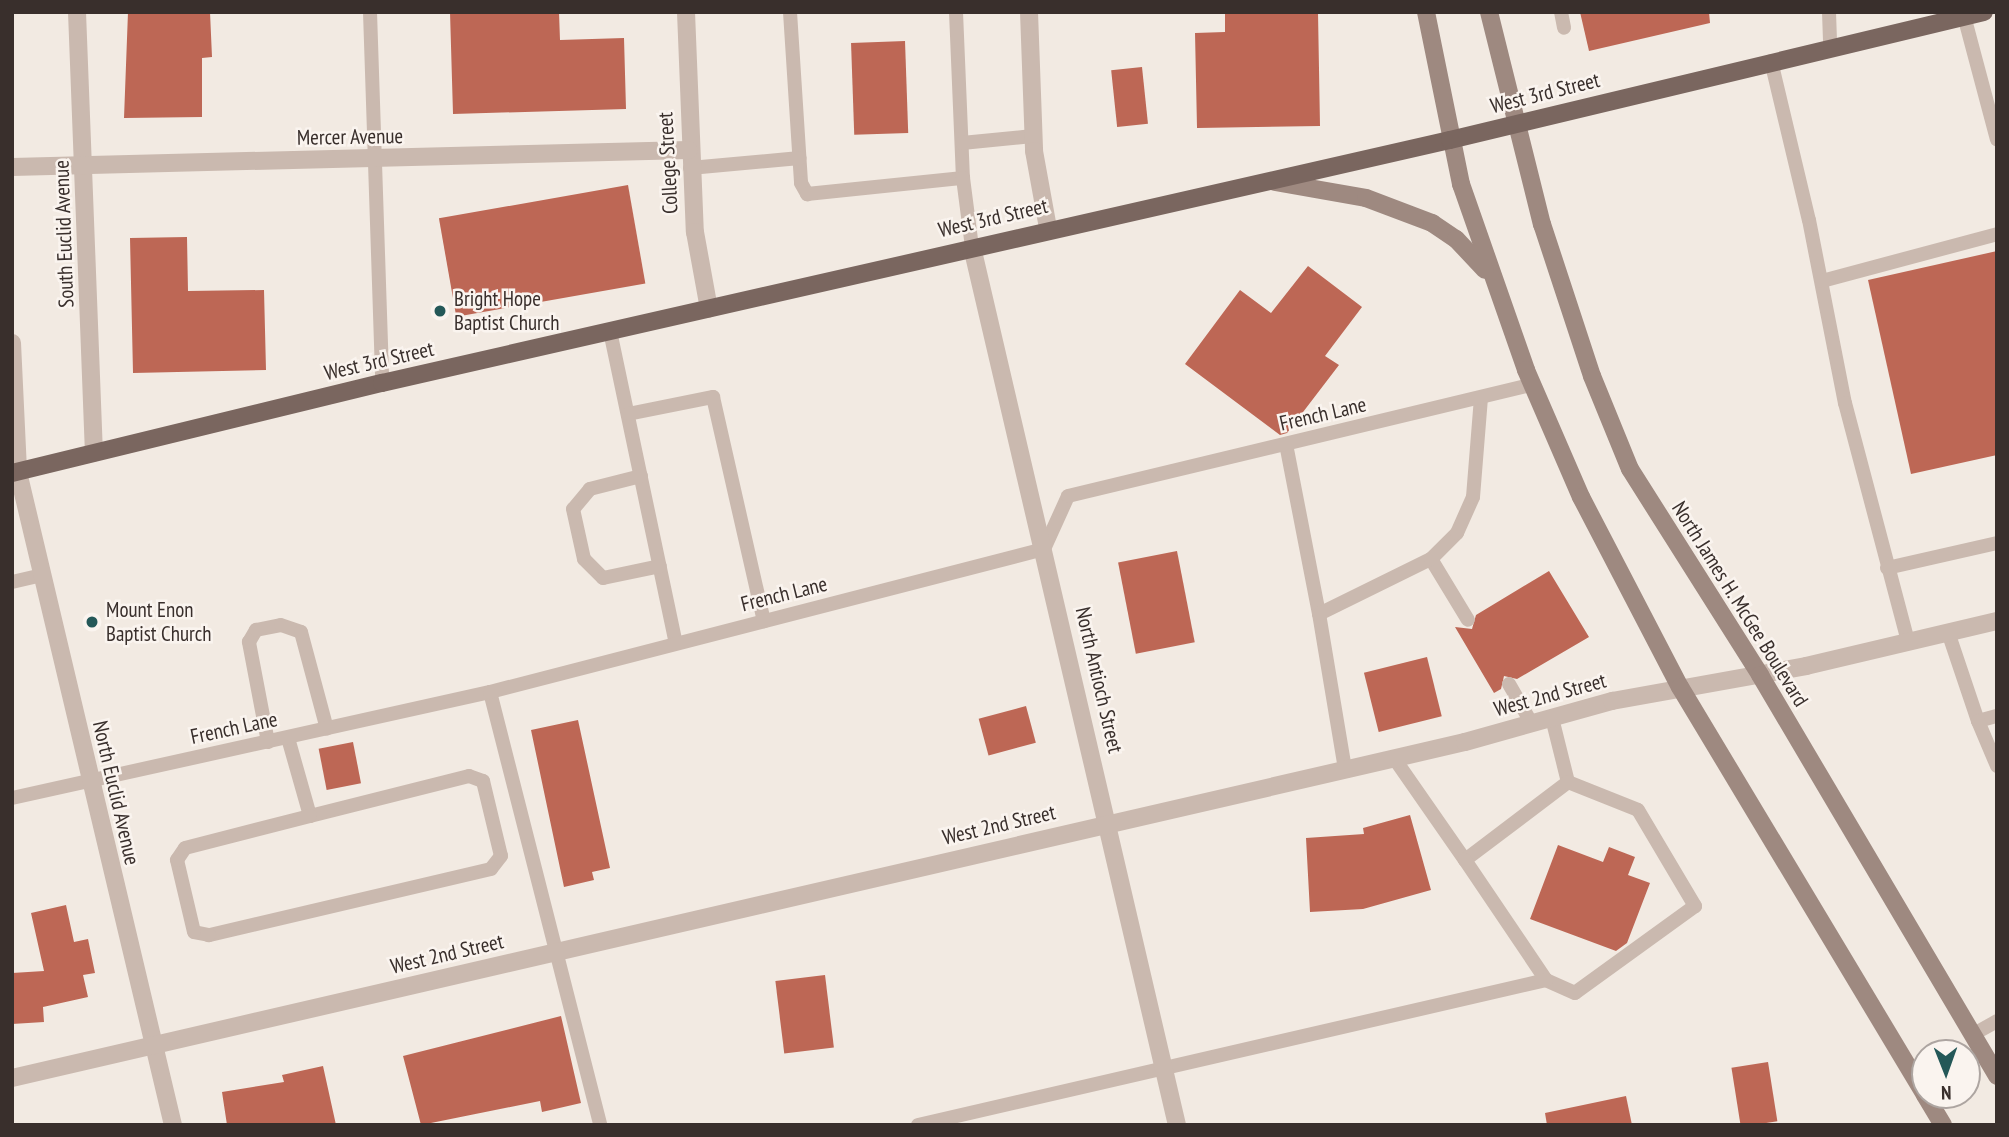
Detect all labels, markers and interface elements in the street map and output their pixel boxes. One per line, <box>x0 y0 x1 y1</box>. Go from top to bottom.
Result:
street label: West 3rd Street <box>1488 67 1602 119</box>
street label: College Street <box>653 111 683 215</box>
street label: Mercer Avenue <box>296 123 404 151</box>
street label: South Euclid Avenue <box>49 159 79 309</box>
street label: West 3rd Street <box>936 193 1050 243</box>
place label: Bright Hope Baptist Church <box>454 286 560 336</box>
marker: Bright Hope Baptist Church <box>432 303 448 319</box>
street label: West 3rd Street <box>322 336 436 386</box>
street label: French Lane <box>1277 392 1369 436</box>
street label: North James H. McGee Boulevard <box>1666 496 1814 712</box>
street label: French Lane <box>738 571 830 617</box>
place label: Mount Enon Baptist Church <box>106 597 212 647</box>
street label: North Antioch Street <box>1070 604 1128 756</box>
marker: Mount Enon Baptist Church <box>84 614 100 630</box>
street label: West 2nd Street <box>1491 668 1609 722</box>
street label: French Lane <box>188 707 280 749</box>
street label: North Euclid Avenue <box>87 718 145 868</box>
street label: West 2nd Street <box>940 800 1058 850</box>
street label: West 2nd Street <box>388 929 506 979</box>
north arrow <box>1911 1039 1981 1109</box>
text: N <box>1941 1081 1952 1105</box>

